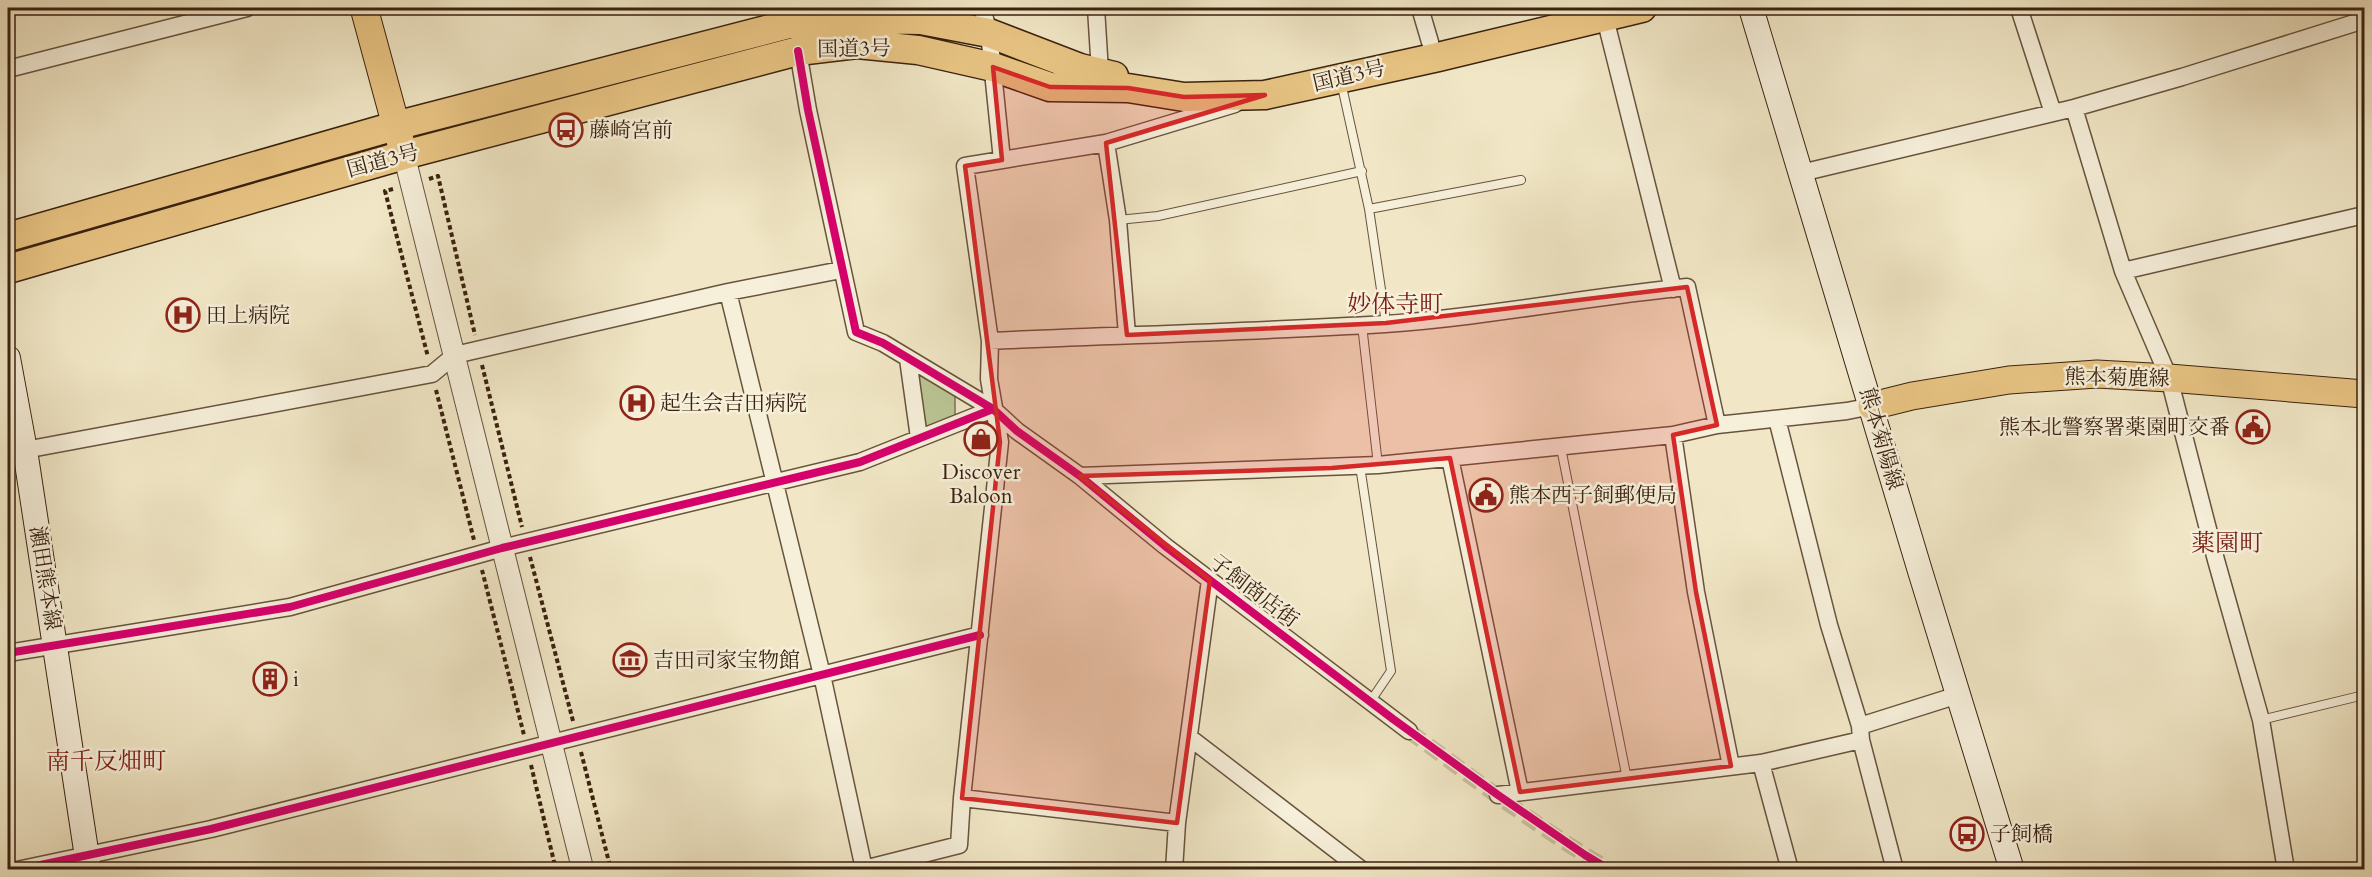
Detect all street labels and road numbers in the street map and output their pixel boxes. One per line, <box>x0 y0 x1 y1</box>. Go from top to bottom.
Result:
street label: 国道3号 <box>817 34 891 64</box>
street label: 国道3号 <box>1310 54 1388 98</box>
street label: 国道3号 <box>344 137 422 185</box>
street label: 熊本菊鹿線 <box>2064 363 2170 393</box>
street label: 熊本菊陽線 <box>1853 385 1909 493</box>
street label: 瀬田熊本線 <box>22 524 68 632</box>
street label: 子飼商店街 <box>1203 548 1305 634</box>

